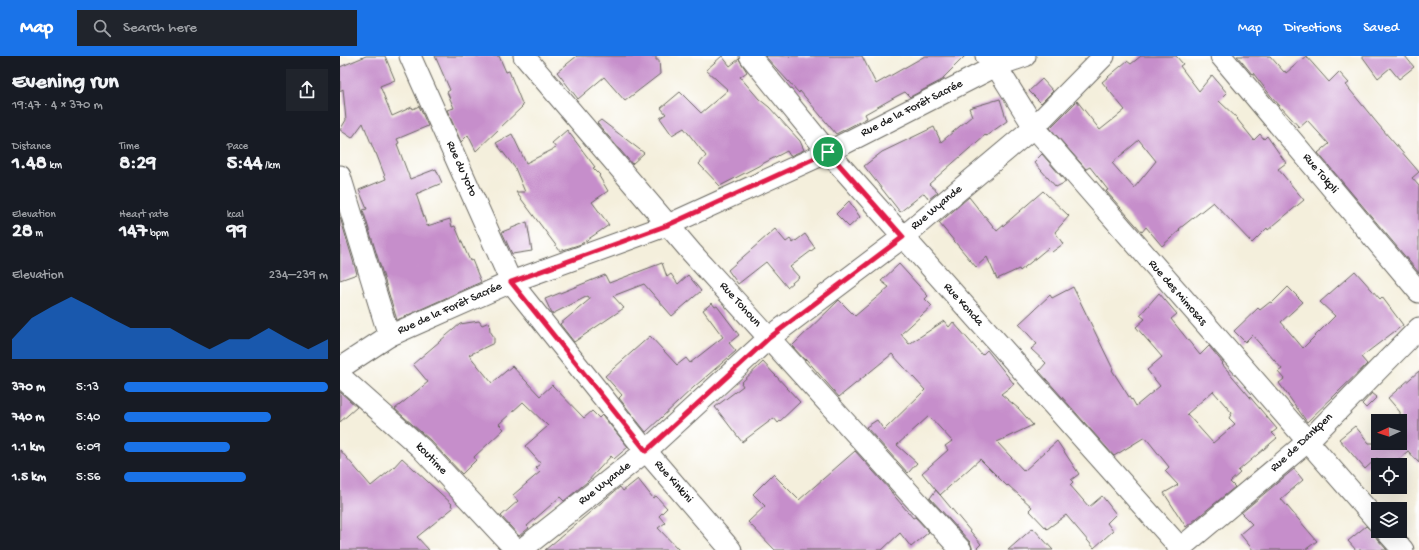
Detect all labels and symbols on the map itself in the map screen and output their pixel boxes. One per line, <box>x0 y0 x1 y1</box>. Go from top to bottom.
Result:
street label: Rue de la Forêt Sacrée <box>859 77 966 141</box>
pin <box>811 135 845 169</box>
street label: Rue du Yoto <box>443 139 479 199</box>
street label: Rue Tokpli <box>1299 151 1341 197</box>
street label: Rue Wyande <box>909 182 966 233</box>
street label: Rue des Mimosas <box>1145 257 1210 329</box>
street label: Rue de la Forêt Sacrée <box>396 279 505 338</box>
street label: Rue Tohoun <box>716 280 764 331</box>
street label: Rue Konda <box>940 281 986 330</box>
street label: Rue de Dankpen <box>1268 410 1336 476</box>
north arrow <box>1371 414 1407 450</box>
street label: koutime <box>412 440 450 479</box>
street label: Rue Kinkini <box>651 458 696 507</box>
street label: Rue Wyande <box>576 459 635 509</box>

